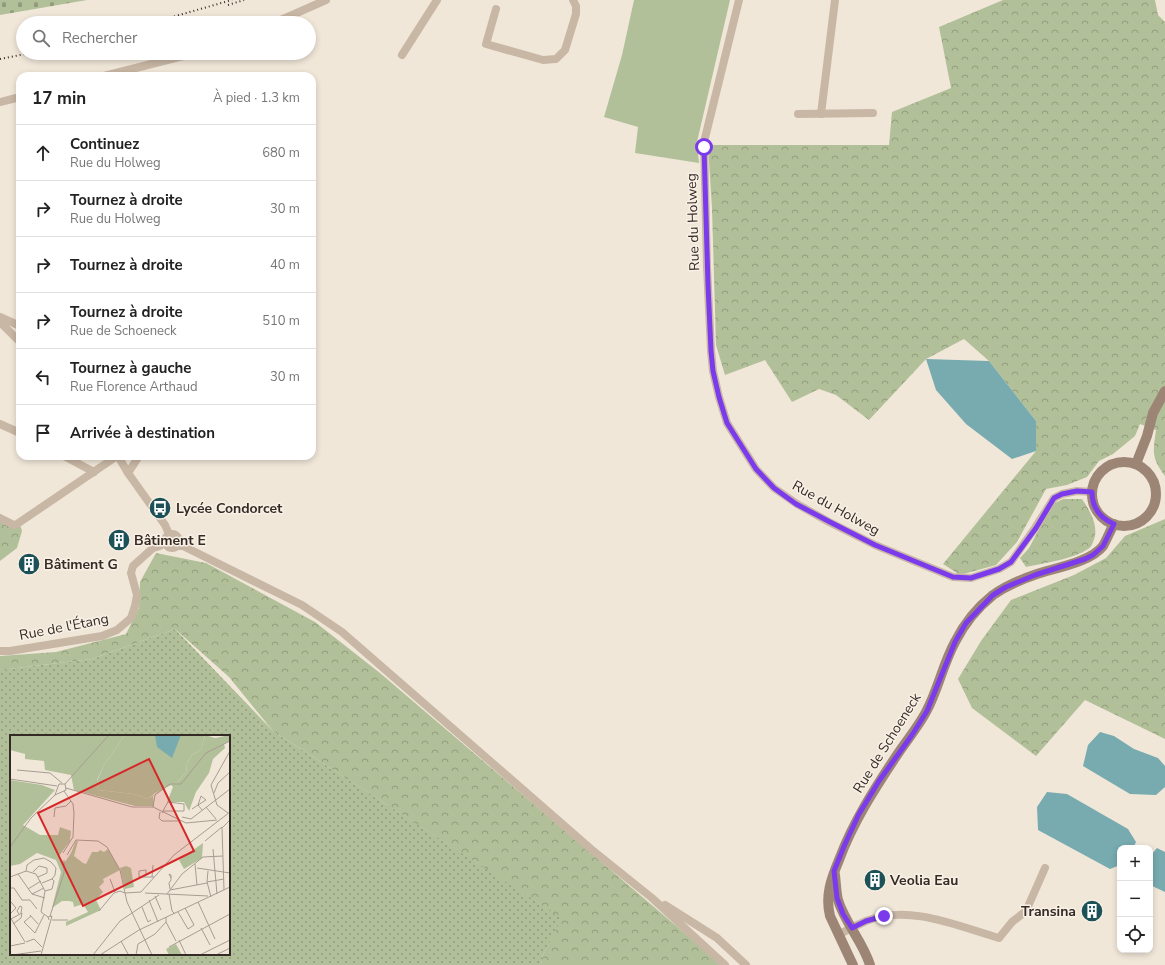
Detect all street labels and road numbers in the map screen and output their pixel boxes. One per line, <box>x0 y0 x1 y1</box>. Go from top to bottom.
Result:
street label: Rue du Holweg <box>682 173 704 271</box>
street label: Rue du Holweg <box>789 476 883 540</box>
street label: Rue de l'Étang <box>18 609 110 645</box>
street label: Rue de Schoeneck <box>849 689 926 797</box>

